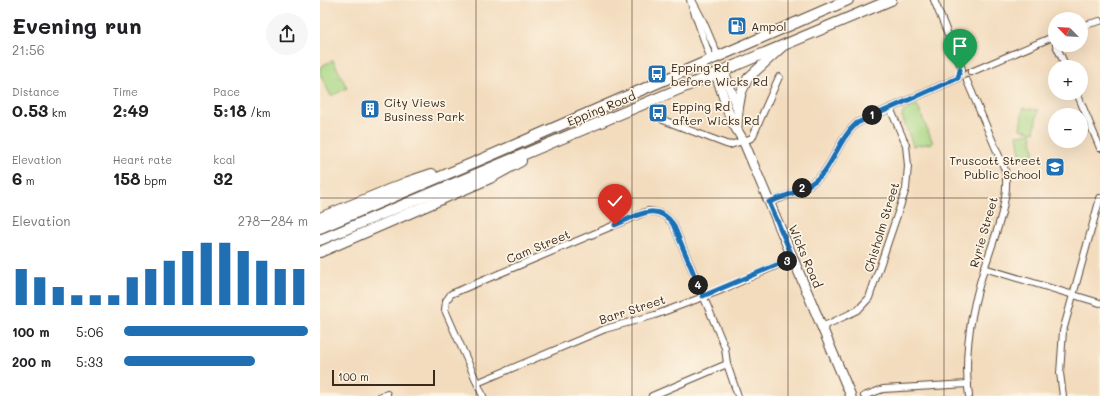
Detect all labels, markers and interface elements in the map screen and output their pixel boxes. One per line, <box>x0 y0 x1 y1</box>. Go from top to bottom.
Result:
text: Evening run <box>12 11 142 40</box>
north arrow <box>1048 12 1088 52</box>
map controls <box>1048 12 1088 148</box>
button: share <box>266 13 308 55</box>
fuel station icon: Ampol <box>726 15 748 37</box>
place label: Ampol <box>751 18 786 34</box>
pin <box>943 29 977 70</box>
icon: arrive <box>949 35 971 57</box>
text: 21:56 <box>12 41 45 58</box>
place label: Epping Rd before Wicks Rd <box>671 59 768 89</box>
button: + <box>1048 60 1088 100</box>
bus stop icon: Epping Rd before Wicks Rd <box>646 63 668 85</box>
text: Distance <box>12 84 59 99</box>
text: Time <box>113 84 138 99</box>
text: Pace <box>213 84 240 99</box>
street label: Epping Road <box>564 87 638 129</box>
place label: City Views Business Park <box>384 94 464 124</box>
building icon: City Views Business Park <box>359 98 381 120</box>
place label: Epping Rd after Wicks Rd <box>672 98 760 128</box>
text: 0.53 <box>12 99 48 121</box>
text: 2:49 <box>113 99 149 121</box>
text: 5:18 <box>213 99 247 121</box>
bus stop icon: Epping Rd after Wicks Rd <box>647 102 669 124</box>
text: km <box>48 105 66 120</box>
text: /km <box>247 105 271 120</box>
pin: 1 <box>862 105 882 125</box>
text: 1 <box>870 107 874 122</box>
button: − <box>1048 108 1088 148</box>
text: Elevation <box>12 152 61 167</box>
text: Heart rate <box>113 152 172 167</box>
text: kcal <box>213 152 235 167</box>
place label: Truscott Street Public School <box>949 152 1041 182</box>
school or university icon: Truscott Street Public School <box>1044 156 1066 178</box>
text: 6 <box>12 167 22 189</box>
text: 158 <box>113 167 141 189</box>
text: 32 <box>213 167 233 189</box>
text: m <box>22 173 35 188</box>
text: bpm <box>141 173 167 188</box>
pin: 2 <box>792 178 812 198</box>
text: 2 <box>799 180 805 195</box>
street label: Chisholm Street <box>860 180 902 274</box>
pin <box>598 184 632 225</box>
icon: check <box>604 190 626 212</box>
street label: Ryrie Street <box>965 195 1001 269</box>
text: Elevation <box>12 212 70 229</box>
text: 278–284 m <box>238 212 308 229</box>
street label: Wicks Road <box>786 222 827 290</box>
street label: Cam Street <box>504 225 572 267</box>
pin: 3 <box>777 251 797 271</box>
text: 3 <box>784 253 790 268</box>
pin: 4 <box>688 275 708 295</box>
text: 4 <box>695 277 701 292</box>
street label: Barr Street <box>597 291 667 327</box>
text: 100 m <box>12 323 49 340</box>
text: 5:06 <box>76 323 103 340</box>
text: 200 m <box>12 353 51 370</box>
text: 5:33 <box>76 353 103 370</box>
scale bar <box>332 368 435 387</box>
text: 100 m <box>338 369 369 384</box>

